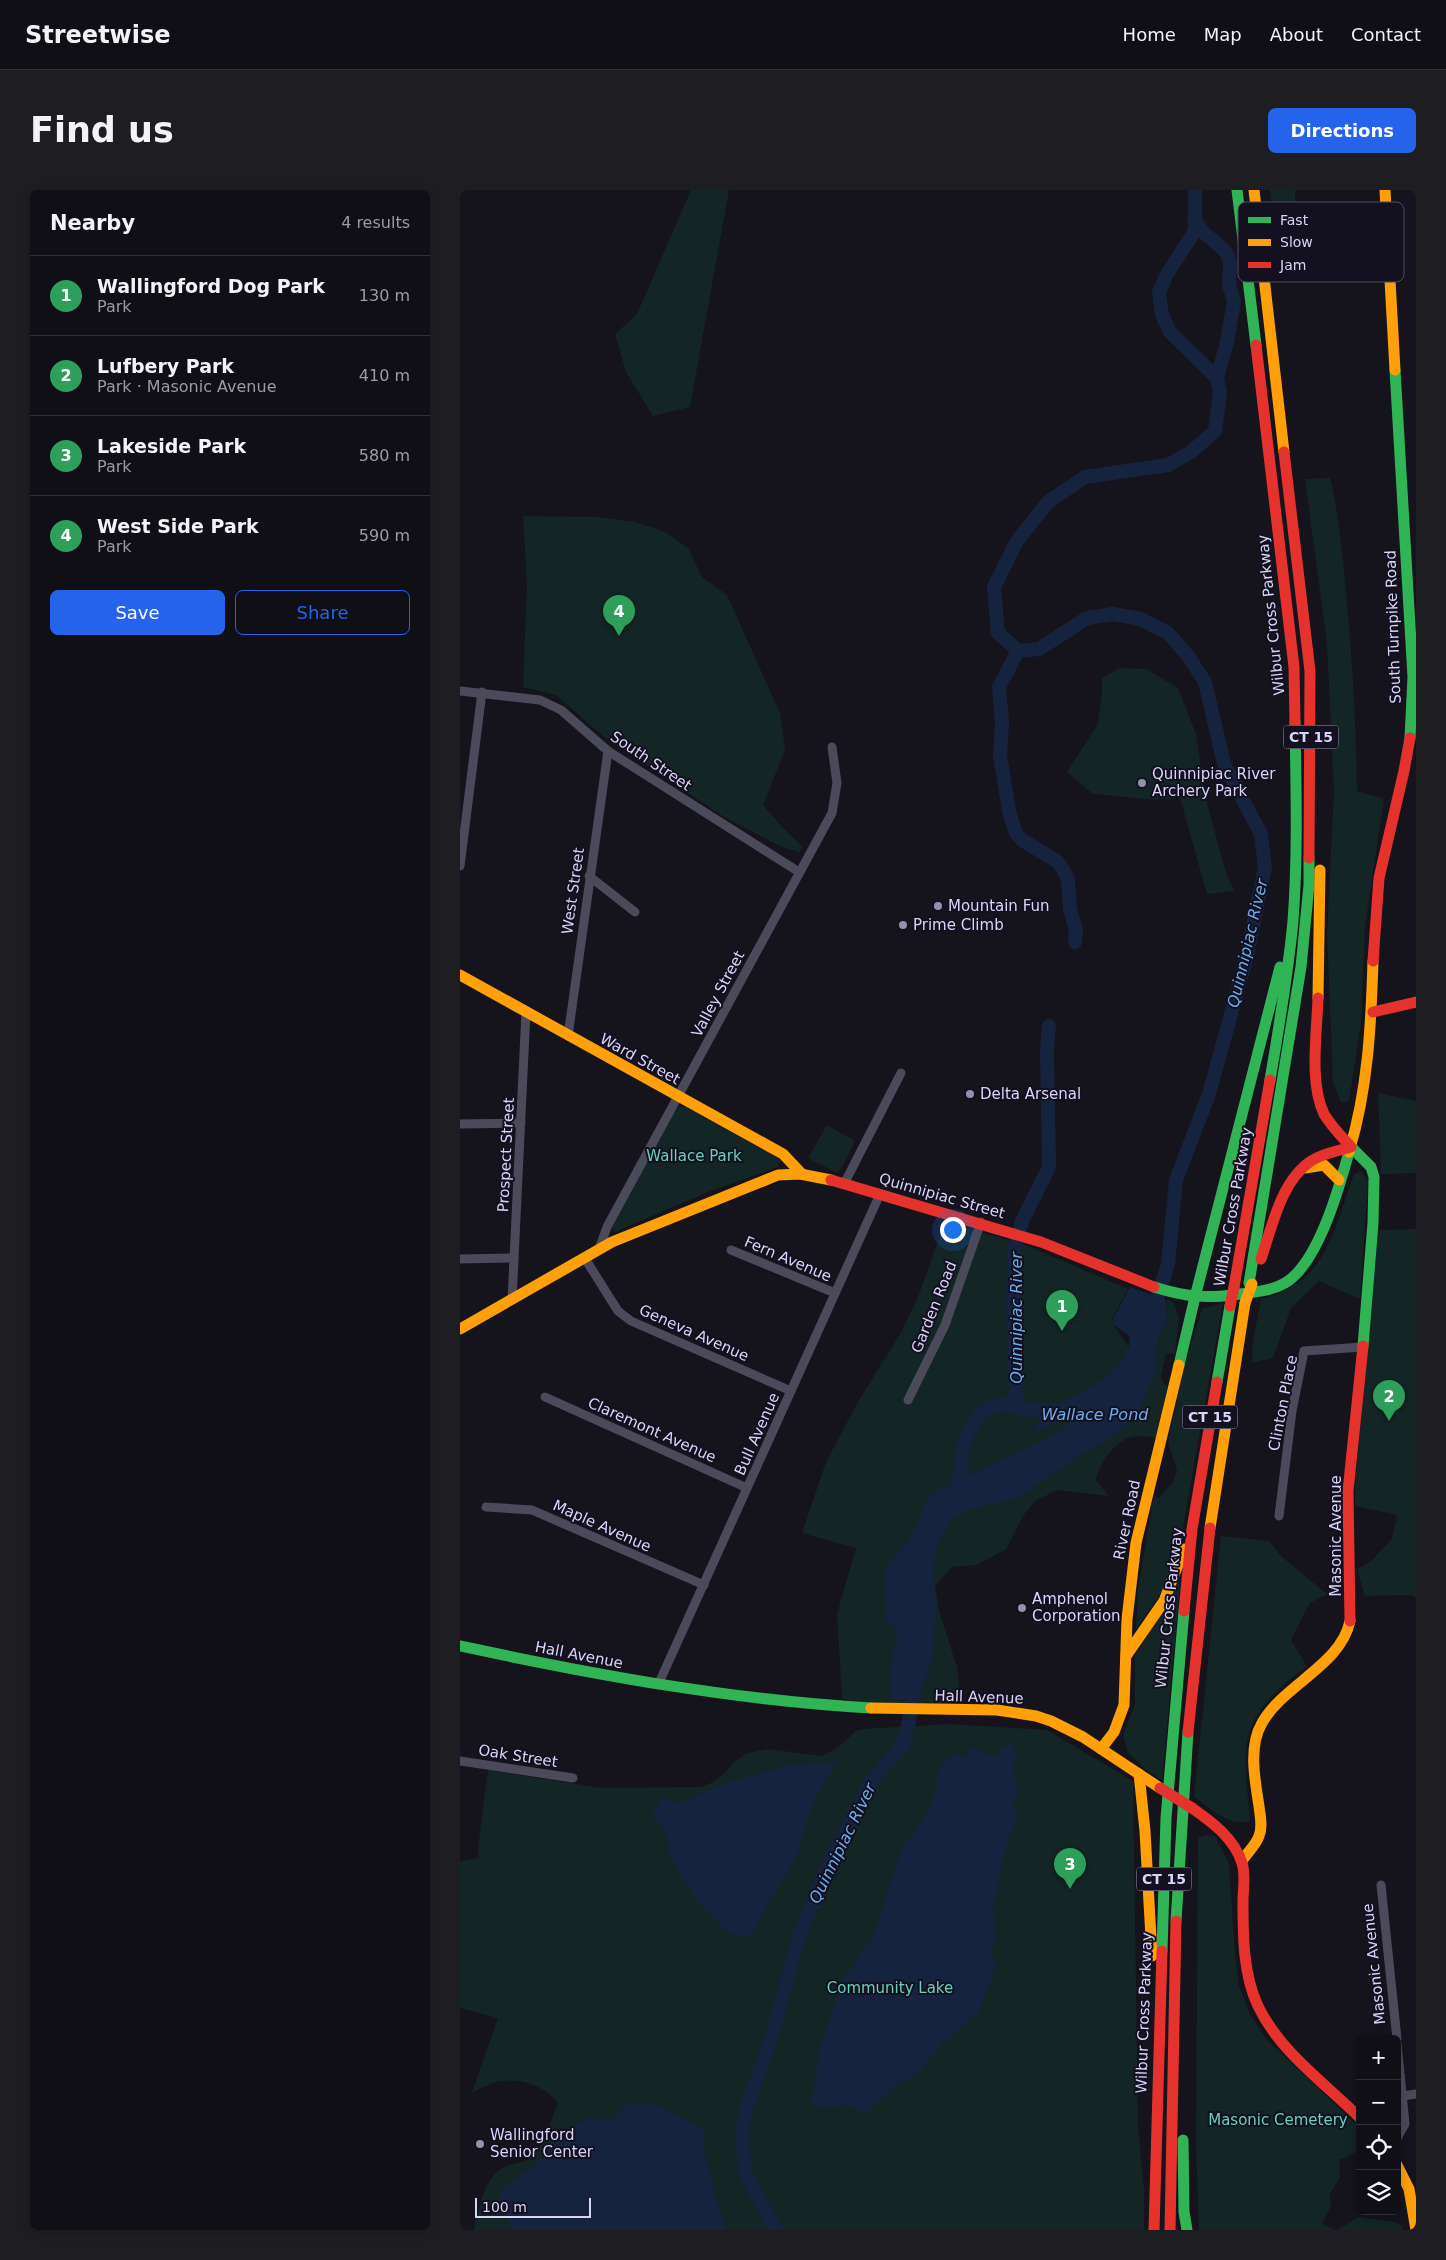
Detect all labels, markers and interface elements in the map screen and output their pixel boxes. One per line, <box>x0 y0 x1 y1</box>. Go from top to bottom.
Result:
text: Streetwise <box>25 21 171 49</box>
text: Home <box>1123 24 1176 45</box>
text: Map <box>1204 24 1242 45</box>
text: About <box>1270 24 1323 45</box>
text: Contact <box>1351 24 1421 45</box>
button: Directions <box>1268 108 1416 153</box>
text: Find us <box>30 110 174 150</box>
legend <box>1238 202 1404 282</box>
text: Nearby <box>50 211 135 235</box>
text: Fast <box>1280 212 1309 228</box>
text: 4 results <box>341 213 410 232</box>
text: Slow <box>1280 234 1313 250</box>
text: Jam <box>1279 257 1306 273</box>
text: Wallingford Dog Park <box>97 275 325 297</box>
text: 1 <box>60 286 72 305</box>
text: 130 m <box>359 286 410 305</box>
text: Park <box>97 297 132 316</box>
text: Lufbery Park <box>97 355 234 377</box>
text: 2 <box>60 366 72 385</box>
text: 410 m <box>359 366 410 385</box>
text: Park · Masonic Avenue <box>97 377 276 396</box>
text: Lakeside Park <box>97 435 246 457</box>
text: 3 <box>60 446 72 465</box>
text: 580 m <box>359 446 410 465</box>
text: Park <box>97 457 132 476</box>
text: West Side Park <box>97 515 259 537</box>
text: 4 <box>60 526 72 545</box>
text: 590 m <box>359 526 410 545</box>
street label: Wilbur Cross Parkway <box>1254 534 1288 696</box>
text: Park <box>97 537 132 556</box>
street label: South Turnpike Road <box>1381 550 1405 704</box>
button: Save <box>50 590 225 635</box>
button: Share <box>235 590 410 635</box>
pin: 4 <box>603 595 635 636</box>
road number: CT 15 <box>1284 726 1338 748</box>
street label: South Street <box>607 727 695 795</box>
place label: Quinnipiac River Archery Park <box>1152 765 1276 800</box>
marker: Quinnipiac River Archery Park <box>1136 777 1148 789</box>
street label: West Street <box>558 846 588 935</box>
water label: Quinnipiac River <box>1223 875 1272 1009</box>
place label: Mountain Fun <box>948 897 1049 915</box>
marker: Mountain Fun <box>932 900 944 912</box>
place label: Prime Climb <box>913 916 1004 934</box>
marker: Prime Climb <box>897 919 909 931</box>
street label: Valley Street <box>688 948 748 1040</box>
street label: Ward Street <box>597 1030 683 1088</box>
place label: Delta Arsenal <box>980 1085 1081 1103</box>
marker: Delta Arsenal <box>964 1088 976 1100</box>
street label: Prospect Street <box>494 1097 518 1213</box>
street label: Wilbur Cross Parkway <box>1210 1126 1256 1288</box>
park label: Wallace Park <box>646 1147 742 1165</box>
street label: Quinnipiac Street <box>877 1169 1007 1223</box>
your location <box>940 1217 966 1243</box>
street label: Fern Avenue <box>742 1233 834 1285</box>
water label: Quinnipiac River <box>1007 1251 1026 1384</box>
street label: Garden Road <box>907 1258 961 1356</box>
pin: 1 <box>1046 1290 1078 1331</box>
street label: Geneva Avenue <box>636 1301 752 1365</box>
street label: Clinton Place <box>1265 1353 1301 1453</box>
pin: 2 <box>1373 1380 1405 1421</box>
street label: Bull Avenue <box>731 1390 783 1478</box>
street label: Claremont Avenue <box>585 1394 719 1466</box>
water label: Wallace Pond <box>1042 1405 1149 1424</box>
road number: CT 15 <box>1182 1406 1238 1428</box>
street label: Masonic Avenue <box>1327 1475 1345 1597</box>
street label: River Road <box>1110 1478 1144 1562</box>
street label: Maple Avenue <box>550 1496 654 1556</box>
street label: Wilbur Cross Parkway <box>1152 1527 1186 1689</box>
place label: Amphenol Corporation <box>1032 1590 1121 1625</box>
marker: Amphenol Corporation <box>1016 1602 1028 1614</box>
street label: Hall Avenue <box>533 1638 625 1672</box>
street label: Hall Avenue <box>934 1686 1024 1708</box>
street label: Oak Street <box>477 1741 559 1771</box>
water label: Quinnipiac River <box>805 1779 880 1907</box>
pin: 3 <box>1054 1848 1086 1889</box>
road number: CT 15 <box>1136 1868 1192 1890</box>
street label: Masonic Avenue <box>1359 1903 1389 2025</box>
street label: Wilbur Cross Parkway <box>1132 1932 1156 2094</box>
park label: Community Lake <box>827 1979 953 1997</box>
map controls <box>1356 2035 1401 2215</box>
button: + <box>1356 2035 1401 2080</box>
button: − <box>1356 2080 1401 2125</box>
park label: Masonic Cemetery <box>1208 2111 1348 2129</box>
button: locate <box>1356 2125 1401 2170</box>
place label: Wallingford Senior Center <box>490 2126 594 2161</box>
marker: Wallingford Senior Center <box>474 2138 486 2150</box>
button: layers <box>1356 2170 1401 2215</box>
scale bar <box>475 2195 591 2218</box>
text: 100 m <box>482 2199 527 2215</box>

